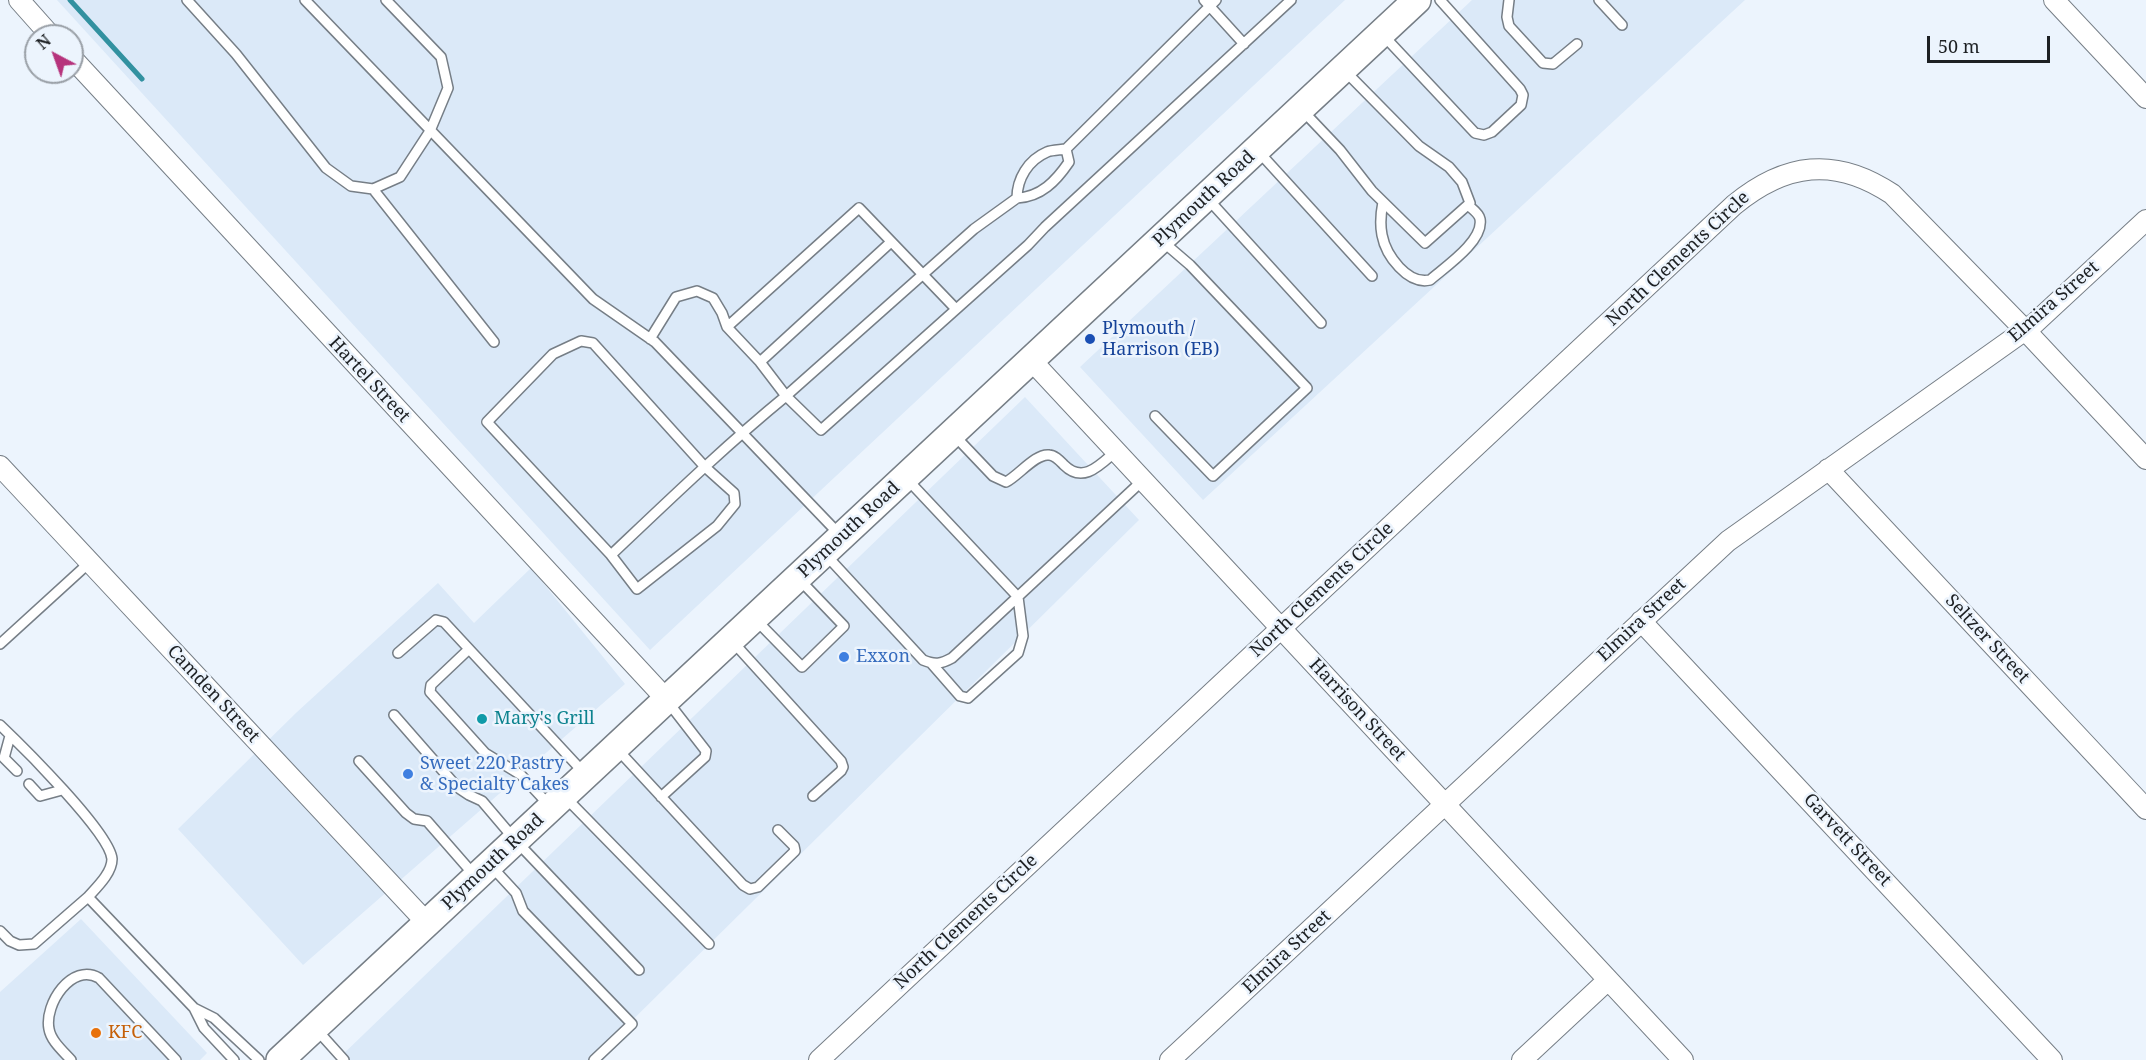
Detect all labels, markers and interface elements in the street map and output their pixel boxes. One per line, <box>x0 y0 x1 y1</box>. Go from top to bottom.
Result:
north arrow <box>24 24 84 84</box>
scale bar <box>1930 24 2053 62</box>
text: N <box>32 29 55 54</box>
text: 50 m <box>1938 34 1980 58</box>
street label: Plymouth Road <box>1149 146 1259 252</box>
street label: North Clements Circle <box>1602 187 1754 331</box>
street label: Elmira Street <box>2004 257 2104 347</box>
place label: Plymouth / Harrison (EB) <box>1102 318 1219 360</box>
marker: Plymouth / Harrison (EB) <box>1083 332 1097 346</box>
street label: Hartel Street <box>324 333 414 427</box>
street label: Plymouth Road <box>794 477 904 583</box>
street label: North Clements Circle <box>1246 518 1398 662</box>
street label: Elmira Street <box>1593 574 1691 666</box>
street label: Seltzer Street <box>1940 590 2034 688</box>
street label: Camden Street <box>162 641 264 747</box>
place label: Exxon <box>856 646 910 668</box>
marker: Exxon <box>837 650 851 664</box>
street label: Harrison Street <box>1304 654 1410 766</box>
place label: Mary's Grill <box>494 708 595 730</box>
marker: Mary's Grill <box>475 712 489 726</box>
place label: Sweet 220 Pastry & Specialty Cakes <box>420 753 569 795</box>
marker: Sweet 220 Pastry & Specialty Cakes <box>401 767 415 781</box>
street label: Garvett Street <box>1798 789 1896 891</box>
street label: Plymouth Road <box>438 809 548 915</box>
street label: North Clements Circle <box>890 850 1042 994</box>
street label: Elmira Street <box>1238 906 1336 998</box>
place label: KFC <box>108 1022 142 1044</box>
marker: KFC <box>89 1026 103 1040</box>

